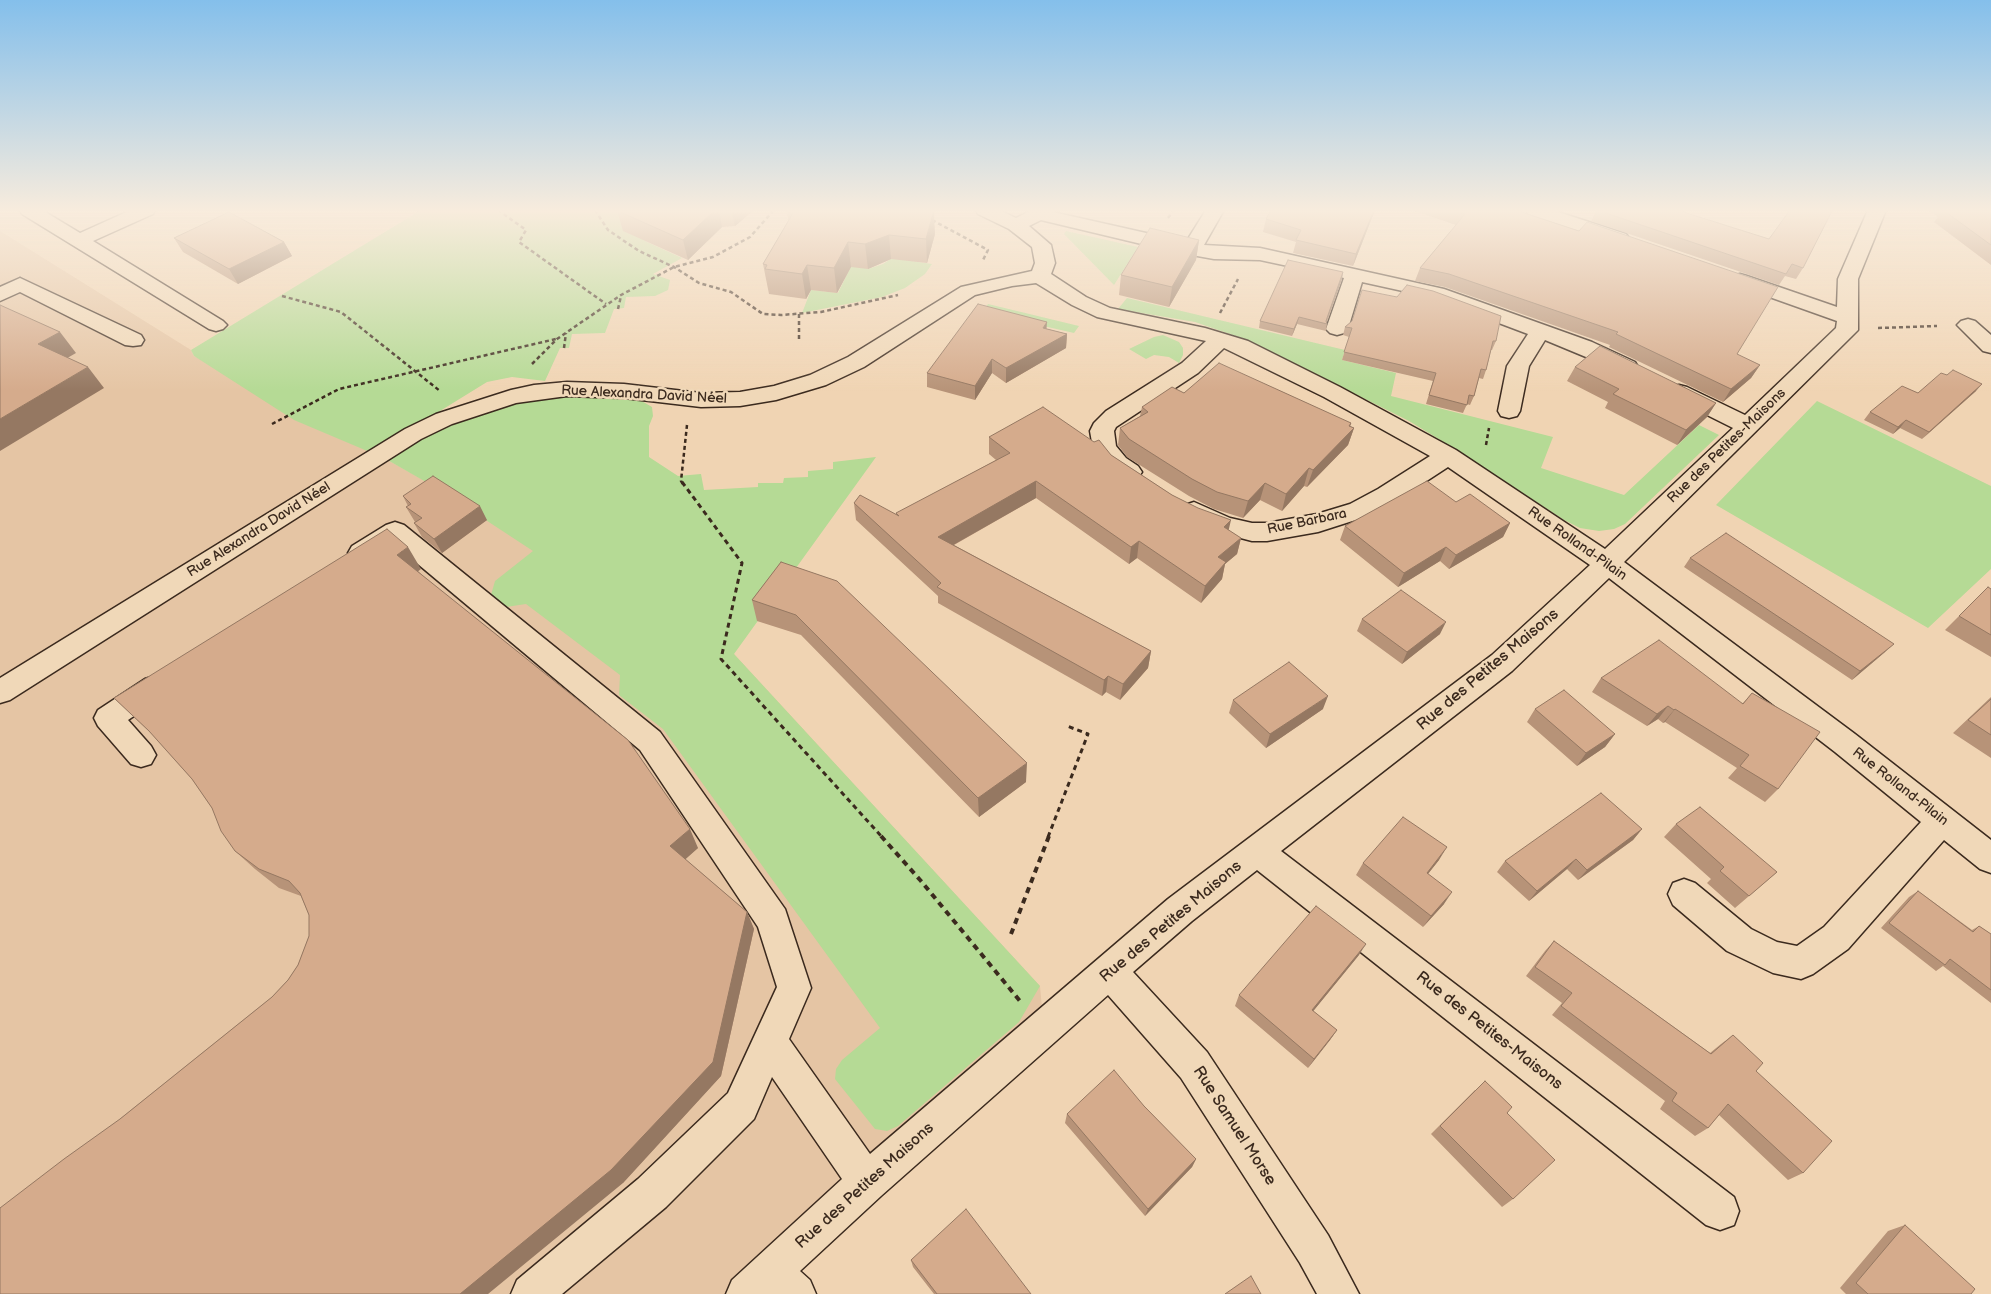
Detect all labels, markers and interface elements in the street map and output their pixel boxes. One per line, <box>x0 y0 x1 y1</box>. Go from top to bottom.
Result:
street label: Rue Alexandra David Néel <box>561 382 727 408</box>
street label: Rue des Petites-Maisons <box>1664 385 1790 507</box>
street label: Rue Alexandra David Néel <box>184 479 334 581</box>
street label: Rue Rolland-Pilain <box>1524 504 1630 584</box>
street label: Rue Barbara <box>1266 505 1348 539</box>
street label: Rue des Petites Maisons <box>1413 605 1563 735</box>
street label: Rue Rolland-Pilain <box>1849 744 1951 830</box>
street label: Rue des Petites Maisons <box>1096 857 1246 987</box>
street label: Rue des Petites-Maisons <box>1412 968 1566 1094</box>
street label: Rue Samuel Morse <box>1188 1063 1280 1189</box>
street label: Rue des Petites Maisons <box>792 1119 938 1253</box>

